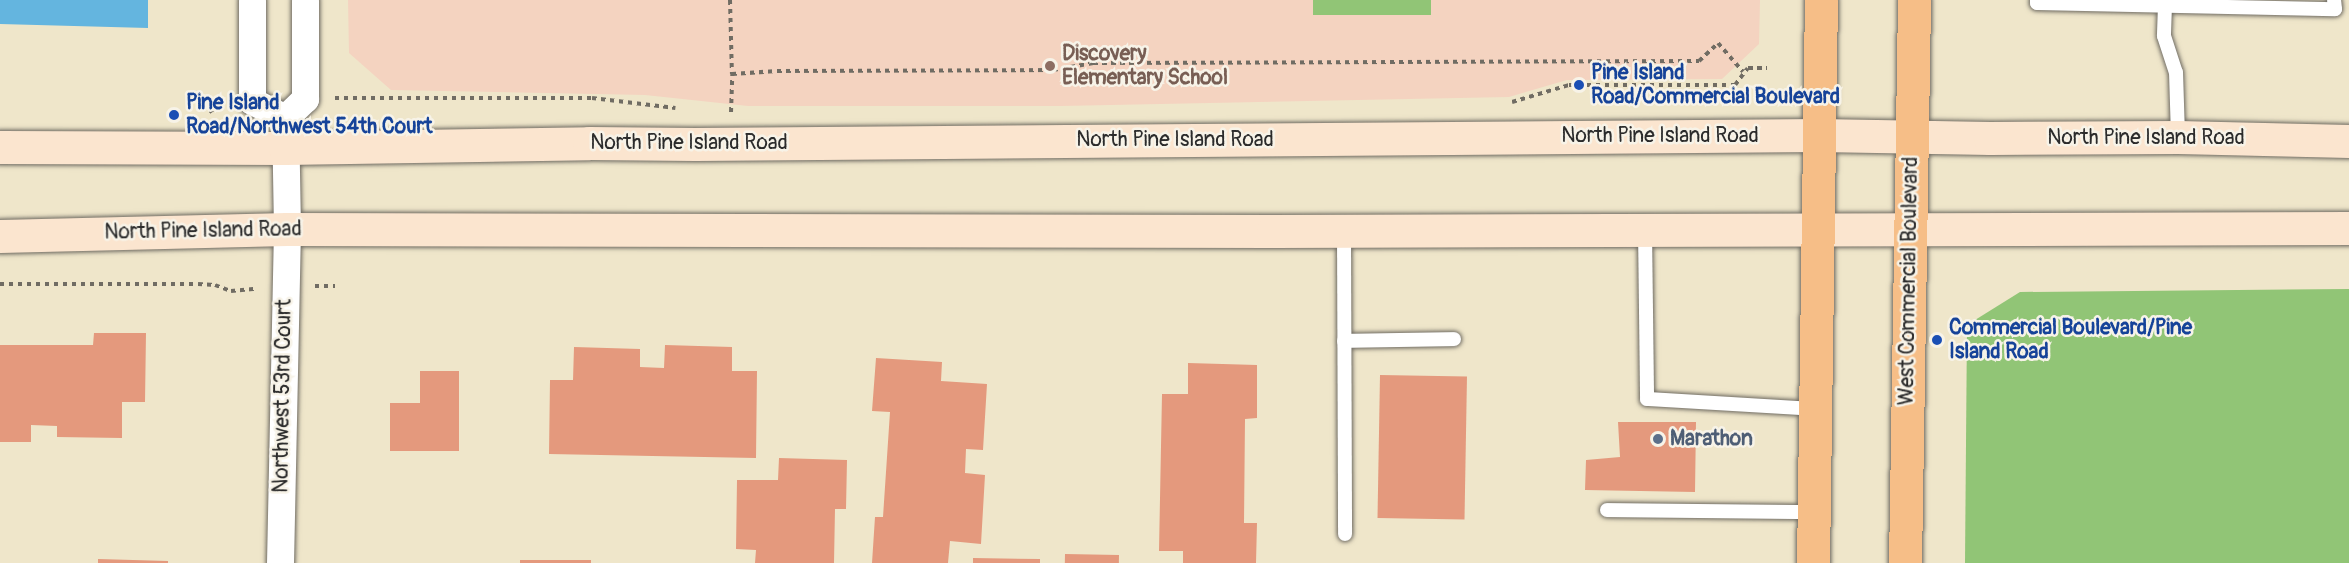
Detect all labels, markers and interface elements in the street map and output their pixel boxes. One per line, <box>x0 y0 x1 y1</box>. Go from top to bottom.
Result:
place label: Discovery Elementary School <box>1062 41 1228 91</box>
marker: Discovery Elementary School <box>1043 59 1057 73</box>
place label: Pine Island Road/Commercial Boulevard <box>1591 60 1840 110</box>
marker: Pine Island Road/Commercial Boulevard <box>1572 78 1586 92</box>
place label: Pine Island Road/Northwest 54th Court <box>186 90 432 140</box>
marker: Pine Island Road/Northwest 54th Court <box>167 108 181 122</box>
street label: North Pine Island Road <box>1561 123 1759 149</box>
street label: North Pine Island Road <box>2047 125 2245 151</box>
street label: North Pine Island Road <box>1076 127 1274 153</box>
street label: North Pine Island Road <box>590 130 788 156</box>
street label: West Commercial Boulevard <box>1894 156 1924 406</box>
street label: North Pine Island Road <box>104 217 302 245</box>
street label: Northwest 53rd Court <box>269 299 297 493</box>
place label: Commercial Boulevard/Pine Island Road <box>1949 315 2192 365</box>
marker: Commercial Boulevard/Pine Island Road <box>1930 333 1944 347</box>
place label: Marathon <box>1670 426 1753 452</box>
marker: Marathon <box>1651 432 1665 446</box>

